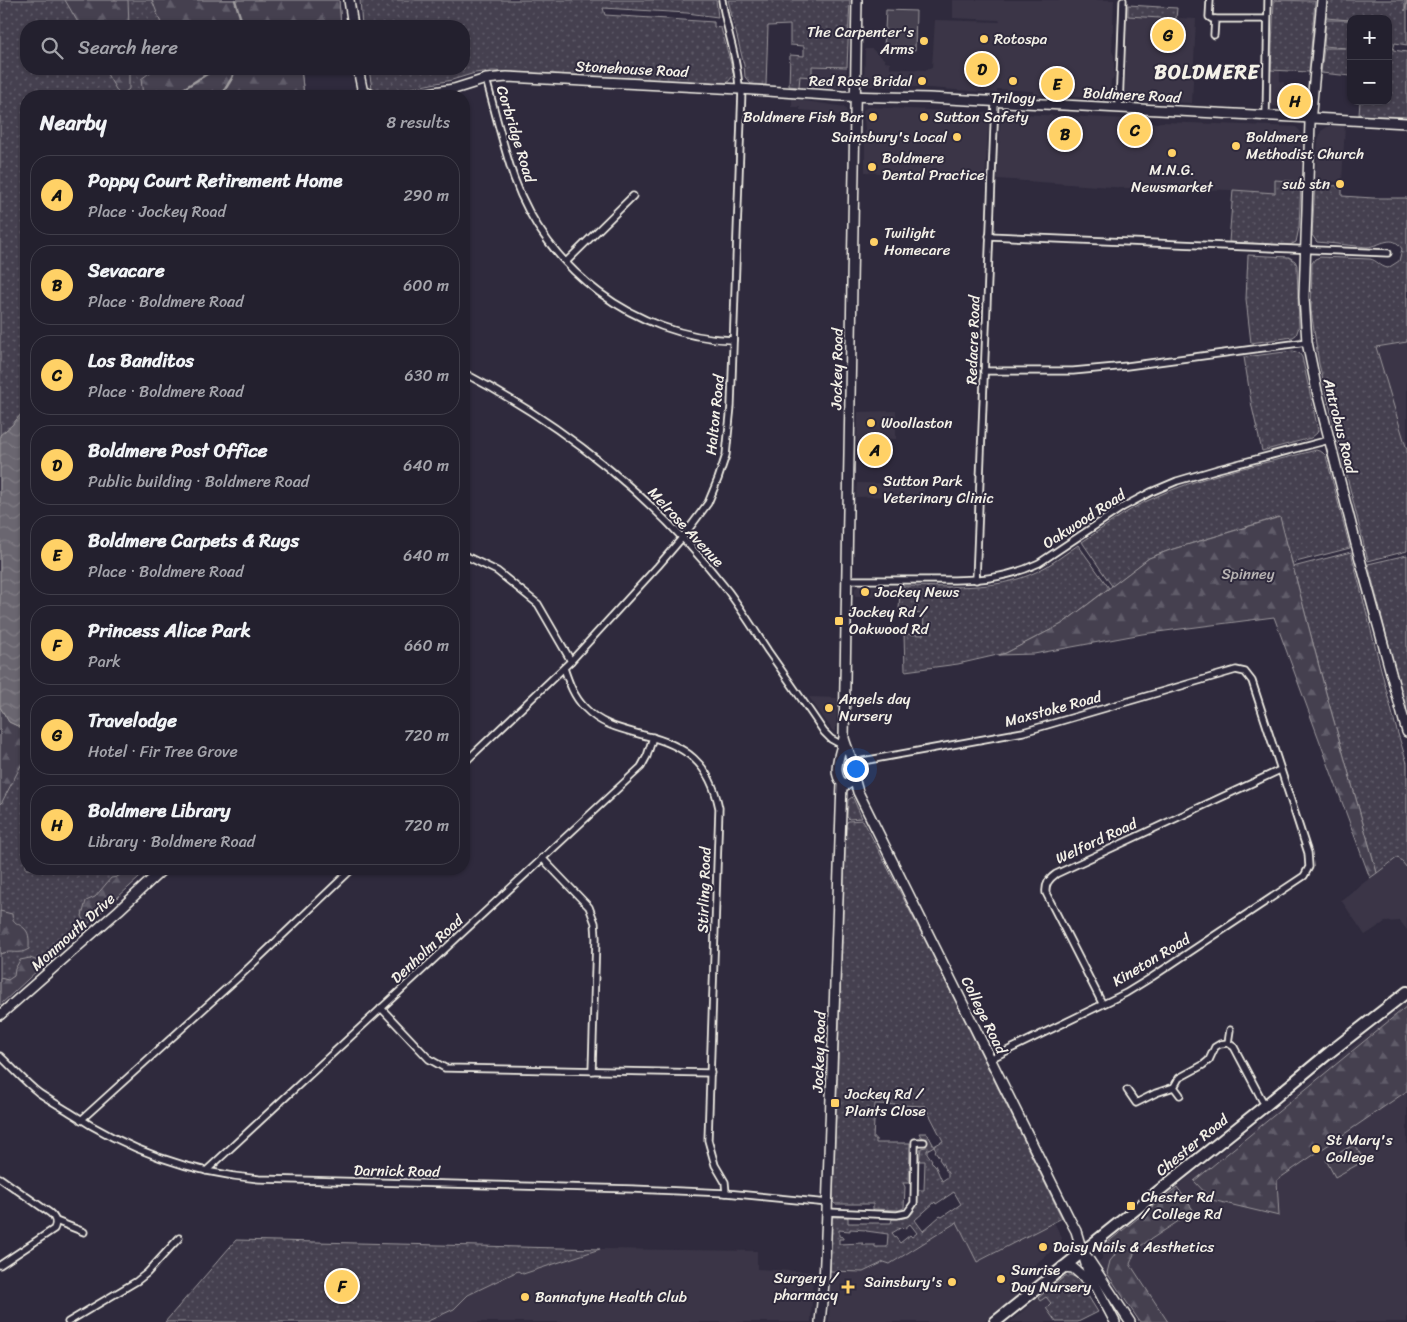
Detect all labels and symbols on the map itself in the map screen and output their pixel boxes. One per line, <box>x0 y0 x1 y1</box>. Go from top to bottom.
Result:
pin: G <box>1152 16 1184 54</box>
place label: The Carpenter's Arms <box>807 19 915 62</box>
place label: Rotospa <box>994 26 1048 52</box>
marker: Rotospa <box>978 33 990 45</box>
marker: The Carpenter's Arms <box>918 35 930 47</box>
pin: D <box>966 50 998 88</box>
street label: Stonehouse Road <box>575 53 690 85</box>
district label: BOLDMERE <box>1154 55 1261 90</box>
pin: E <box>1041 65 1073 103</box>
place label: Red Rose Bridal <box>809 68 913 94</box>
marker: Red Rose Bridal <box>916 75 928 87</box>
marker: Trilogy <box>1007 75 1019 87</box>
street label: Boldmere Road <box>1082 79 1183 111</box>
street label: Corbridge Road <box>489 82 543 187</box>
pin: H <box>1279 82 1311 120</box>
place label: Trilogy <box>991 85 1035 111</box>
place label: Boldmere Fish Bar <box>743 104 864 130</box>
place label: Sutton Safety <box>934 104 1029 130</box>
marker: Boldmere Fish Bar <box>867 111 879 123</box>
marker: Sutton Safety <box>918 111 930 123</box>
pin: C <box>1119 111 1151 149</box>
pin: B <box>1049 115 1081 153</box>
place label: Sainsbury's Local <box>831 124 948 150</box>
place label: Boldmere Methodist Church <box>1246 124 1364 167</box>
marker: Sainsbury's Local <box>951 131 963 143</box>
marker: Boldmere Methodist Church <box>1230 140 1242 152</box>
place label: Boldmere Dental Practice <box>882 145 985 188</box>
marker: M.N.G. Newsmarket <box>1166 147 1178 159</box>
place label: M.N.G. Newsmarket <box>1131 157 1214 200</box>
marker: Boldmere Dental Practice <box>866 161 878 173</box>
place label: sub stn <box>1281 171 1330 197</box>
marker: sub stn <box>1334 178 1346 190</box>
place label: Twilight Homecare <box>884 220 951 263</box>
marker: Twilight Homecare <box>868 236 880 248</box>
street label: Redacre Road <box>958 294 988 385</box>
street label: Jockey Road <box>823 327 851 411</box>
street label: Halton Road <box>698 372 732 456</box>
street label: Antrobus Road <box>1315 375 1365 477</box>
place label: Woollaston <box>881 410 952 436</box>
marker: Woollaston <box>865 417 877 429</box>
pin: A <box>859 431 891 469</box>
place label: Sutton Park Veterinary Clinic <box>883 468 994 511</box>
street label: Melrose Avenue <box>641 480 731 574</box>
street label: Oakwood Road <box>1037 482 1132 556</box>
marker: Sutton Park Veterinary Clinic <box>867 484 879 496</box>
park label: Spinney <box>1221 561 1275 587</box>
place label: Jockey News <box>874 579 959 605</box>
marker: Jockey News <box>859 586 871 598</box>
place label: Jockey Rd / Oakwood Rd <box>848 599 930 642</box>
marker: Jockey Rd / Oakwood Rd <box>833 615 845 627</box>
street label: Maxstoke Road <box>1002 683 1105 734</box>
place label: Angels day Nursery <box>838 686 911 729</box>
marker: Angels day Nursery <box>823 702 835 714</box>
your location <box>843 756 869 782</box>
street label: Welford Road <box>1051 810 1142 871</box>
street label: Stirling Road <box>690 845 719 934</box>
street label: Monmouth Drive <box>25 886 122 977</box>
street label: Denholm Road <box>385 907 470 990</box>
street label: Kineton Road <box>1107 926 1196 994</box>
street label: College Road <box>954 972 1015 1059</box>
street label: Jockey Road <box>805 1010 833 1094</box>
place label: Jockey Rd / Plants Close <box>844 1081 926 1124</box>
marker: Jockey Rd / Plants Close <box>829 1097 841 1109</box>
street label: Chester Road <box>1150 1107 1235 1183</box>
place label: St Mary's College <box>1326 1127 1393 1170</box>
marker: St Mary's College <box>1310 1143 1322 1155</box>
street label: Darnick Road <box>354 1157 441 1185</box>
place label: Chester Rd / College Rd <box>1141 1184 1222 1227</box>
marker: Chester Rd / College Rd <box>1125 1200 1137 1212</box>
place label: Daisy Nails & Aesthetics <box>1053 1234 1214 1260</box>
marker: Daisy Nails & Aesthetics <box>1037 1241 1049 1253</box>
place label: Sunrise Day Nursery <box>1011 1257 1091 1300</box>
place label: Surgery / pharmacy <box>773 1265 840 1308</box>
pin: F <box>326 1267 358 1305</box>
place label: Sainsbury's <box>864 1269 943 1295</box>
marker: Sunrise Day Nursery <box>995 1273 1007 1285</box>
marker: Sainsbury's <box>946 1276 958 1288</box>
marker: Surgery / pharmacy <box>842 1281 854 1293</box>
place label: Bannatyne Health Club <box>535 1284 687 1310</box>
marker: Bannatyne Health Club <box>519 1291 531 1303</box>

